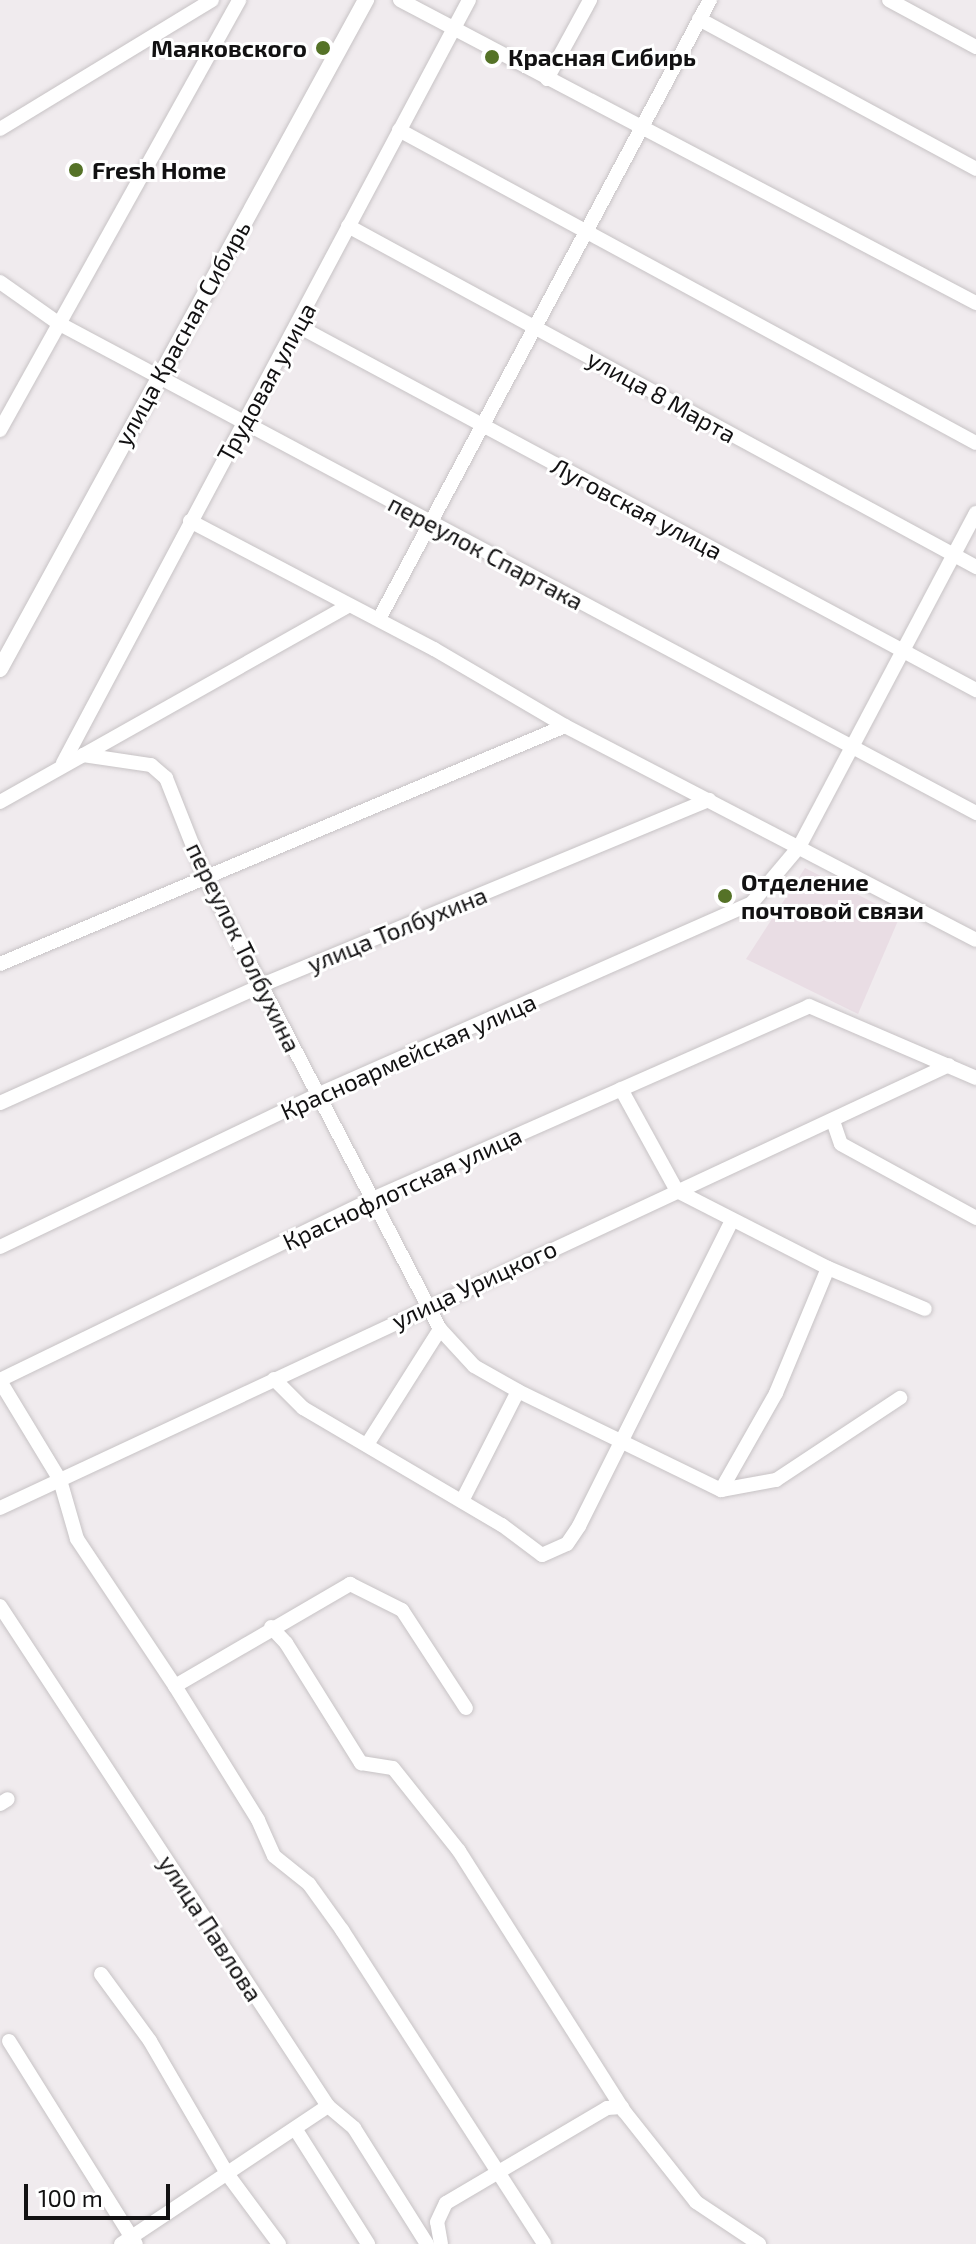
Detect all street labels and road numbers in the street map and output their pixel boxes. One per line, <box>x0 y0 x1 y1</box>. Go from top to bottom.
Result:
street label: улица Красная Сибирь <box>108 215 256 451</box>
street label: Трудовая улица <box>210 298 322 466</box>
street label: улица 8 Марта <box>583 343 741 449</box>
street label: Луговская улица <box>547 451 727 565</box>
street label: переулок Спартака <box>384 488 588 616</box>
street label: переулок Толбухина <box>181 837 307 1057</box>
street label: улица Толбухина <box>303 880 491 978</box>
street label: Красноармейская улица <box>276 987 540 1125</box>
street label: Краснофлотская улица <box>278 1120 526 1256</box>
street label: улица Урицкого <box>387 1233 561 1335</box>
street label: улица Павлова <box>153 1849 269 2007</box>

